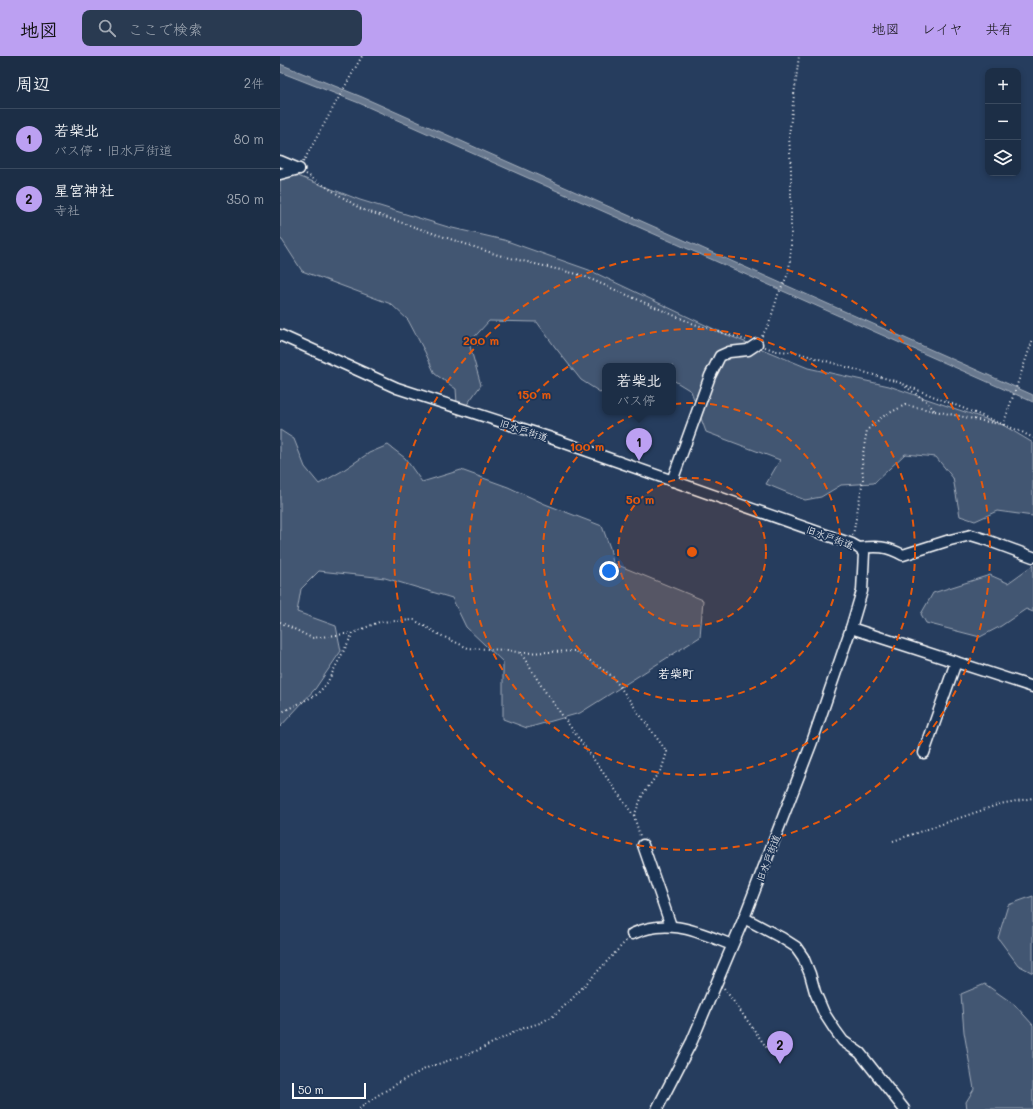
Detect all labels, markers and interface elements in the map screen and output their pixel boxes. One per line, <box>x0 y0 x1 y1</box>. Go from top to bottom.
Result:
search box <box>82 10 362 46</box>
text: 地図 <box>20 17 58 42</box>
icon: search <box>96 17 118 39</box>
text: ここで検索 <box>128 19 203 39</box>
text: 地図 <box>872 19 900 38</box>
text: レイヤ <box>922 19 963 38</box>
text: 共有 <box>985 19 1013 38</box>
map controls <box>985 68 1021 176</box>
button: + <box>985 68 1021 104</box>
text: 周辺 <box>16 72 50 94</box>
text: 2件 <box>244 74 264 91</box>
button: − <box>985 104 1021 140</box>
text: 若柴北 <box>54 120 99 140</box>
text: 1 <box>26 130 32 147</box>
text: 80 m <box>234 130 264 147</box>
button: layers <box>985 140 1021 176</box>
text: バス停 · 旧水戸街道 <box>54 141 172 158</box>
text: 星宮神社 <box>54 180 114 200</box>
text: 2 <box>25 190 33 207</box>
text: 350 m <box>226 190 264 207</box>
text: 寺社 <box>54 201 80 218</box>
text: 200 m <box>463 332 499 348</box>
popup <box>602 363 676 415</box>
text: 若柴北 <box>616 370 662 390</box>
text: 150 m <box>517 386 551 402</box>
text: バス停 <box>616 391 656 408</box>
street label: 旧水戸街道 <box>498 416 550 444</box>
pin: 1 <box>626 428 652 461</box>
text: 100 m <box>570 438 604 454</box>
text: 50 m <box>626 491 654 507</box>
street label: 旧水戸街道 <box>804 522 856 552</box>
centre of rings <box>685 545 699 559</box>
your location <box>599 561 619 581</box>
district label: 若柴町 <box>658 665 694 681</box>
street label: 旧水戸街道 <box>753 832 783 884</box>
pin: 2 <box>767 1031 793 1064</box>
scale bar <box>292 1081 366 1100</box>
text: 50 m <box>298 1082 324 1097</box>

